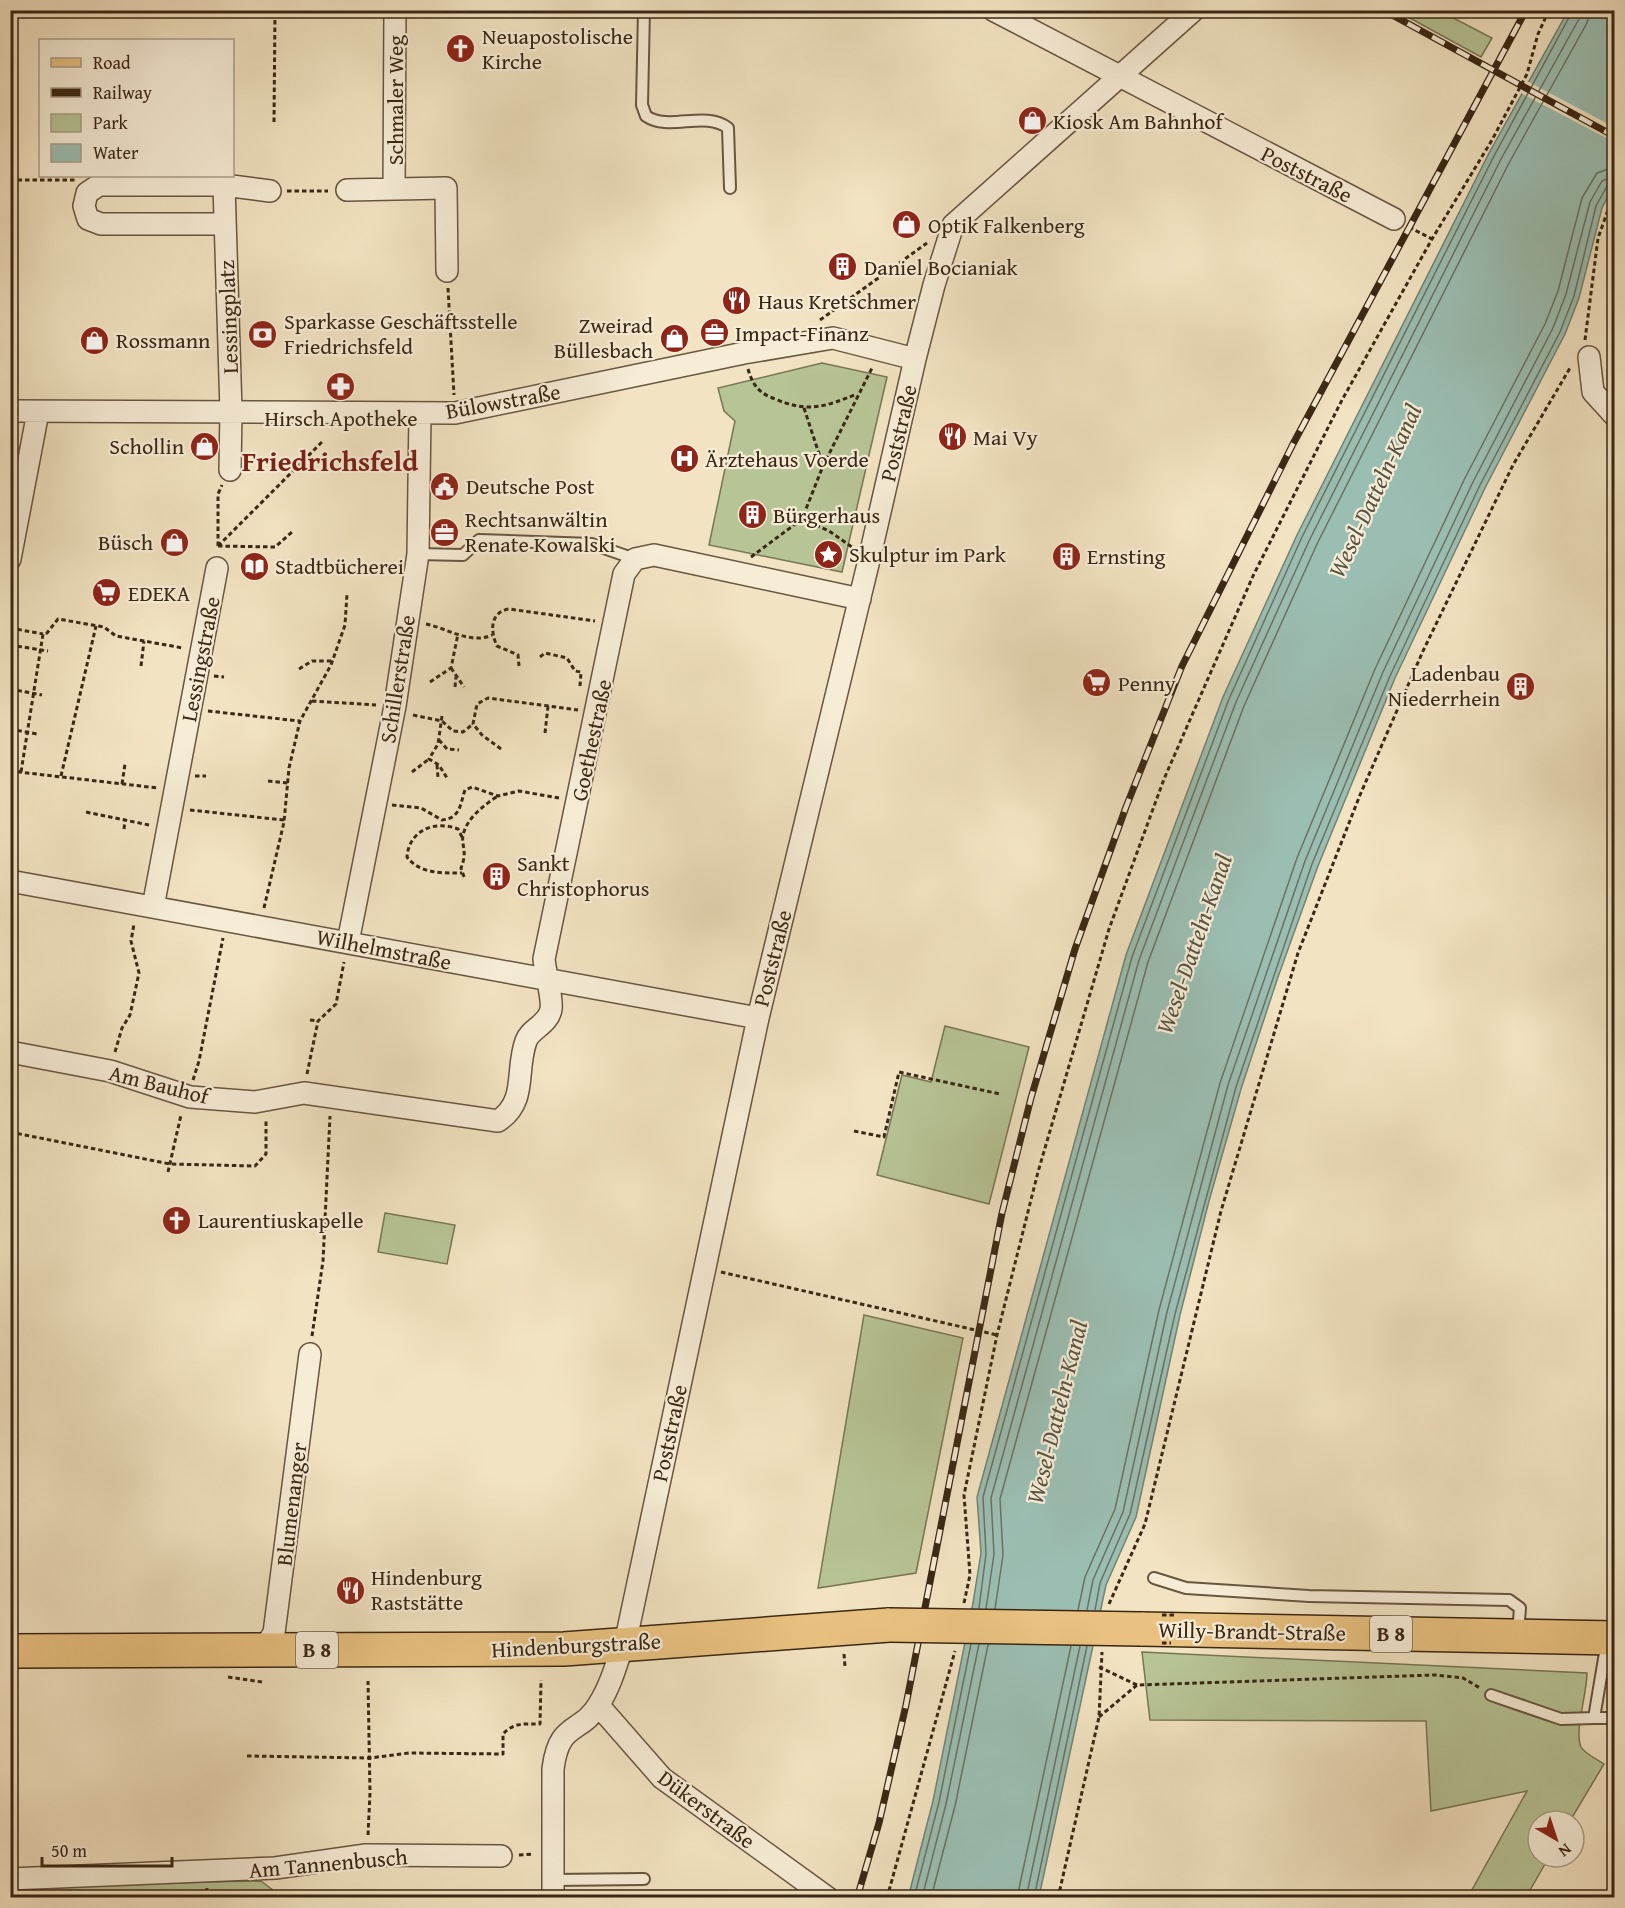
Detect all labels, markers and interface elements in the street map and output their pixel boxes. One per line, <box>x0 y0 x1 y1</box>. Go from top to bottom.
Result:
place label: Neuapostolische Kirche <box>482 20 633 77</box>
church icon: Neuapostolische Kirche <box>445 33 477 65</box>
street label: Schmaler Weg <box>379 35 411 165</box>
legend <box>39 39 234 177</box>
text: Road <box>93 49 131 76</box>
text: Railway <box>93 79 152 106</box>
shop icon: Kiosk Am Bahnhof <box>1016 105 1048 137</box>
place label: Kiosk Am Bahnhof <box>1053 105 1225 137</box>
text: Park <box>93 109 129 136</box>
street label: Poststraße <box>1256 137 1358 211</box>
text: Water <box>93 139 139 166</box>
shop icon: Optik Falkenberg <box>891 209 923 241</box>
place label: Optik Falkenberg <box>928 209 1085 241</box>
building icon: Daniel Bocianiak <box>827 251 859 283</box>
place label: Daniel Bocianiak <box>864 251 1019 283</box>
street label: Lessingplatz <box>210 259 246 374</box>
restaurant icon: Haus Kretschmer <box>721 285 753 317</box>
place label: Haus Kretschmer <box>758 285 916 317</box>
place label: Sparkasse Geschäftsstelle Friedrichsfeld <box>284 305 518 362</box>
place label: Zweirad Büllesbach <box>554 309 654 366</box>
office icon: Impact-Finanz <box>698 317 730 349</box>
place label: Impact-Finanz <box>735 317 869 349</box>
bank icon: Sparkasse Geschäftsstelle Friedrichsfeld <box>247 318 279 350</box>
shop icon: Zweirad Büllesbach <box>658 322 690 354</box>
shop icon: Rossmann <box>79 324 111 356</box>
place label: Rossmann <box>116 324 211 356</box>
pharmacy icon: Hirsch Apotheke <box>325 370 357 402</box>
street label: Bülowstraße <box>443 375 563 427</box>
street label: Poststraße <box>871 381 925 485</box>
water label: Wesel-Datteln-Kanal <box>1319 398 1430 583</box>
place label: Hirsch Apotheke <box>264 402 418 434</box>
restaurant icon: Mai Vy <box>936 421 968 453</box>
place label: Mai Vy <box>973 421 1038 453</box>
place label: Schollin <box>109 430 185 462</box>
shop icon: Schollin <box>189 430 221 462</box>
district label: Friedrichsfeld <box>242 440 419 481</box>
hospital icon: Ärztehaus Voerde <box>668 443 700 475</box>
place label: Ärztehaus Voerde <box>705 443 869 475</box>
public building icon: Deutsche Post <box>429 470 461 502</box>
place label: Deutsche Post <box>466 470 595 502</box>
building icon: Bürgerhaus <box>736 499 768 531</box>
place label: Bürgerhaus <box>773 499 880 531</box>
place label: Rechtsanwältin Renate Kowalski <box>465 503 616 560</box>
office icon: Rechtsanwältin Renate Kowalski <box>428 516 460 548</box>
place label: Büsch <box>98 526 154 558</box>
shop icon: Büsch <box>158 526 190 558</box>
place icon: Skulptur im Park <box>812 538 844 570</box>
place label: Skulptur im Park <box>849 538 1007 570</box>
building icon: Ernsting <box>1050 540 1082 572</box>
place label: Ernsting <box>1087 540 1166 572</box>
library icon: Stadtbücherei <box>238 550 270 582</box>
place label: Stadtbücherei <box>275 550 404 582</box>
supermarket icon: EDEKA <box>91 577 123 609</box>
place label: EDEKA <box>128 577 191 609</box>
street label: Lessingstraße <box>172 594 228 724</box>
street label: Schillerstraße <box>371 613 423 745</box>
place label: Ladenbau Niederrhein <box>1388 657 1501 714</box>
supermarket icon: Penny <box>1081 667 1113 699</box>
place label: Penny <box>1118 667 1176 699</box>
building icon: Ladenbau Niederrhein <box>1505 670 1537 702</box>
street label: Goethestraße <box>562 676 620 804</box>
place label: Sankt Christophorus <box>517 847 649 904</box>
water label: Wesel-Datteln-Kanal <box>1146 849 1241 1038</box>
building icon: Sankt Christophorus <box>480 860 512 892</box>
street label: Poststraße <box>745 906 799 1010</box>
street label: Wilhelmstraße <box>314 920 454 978</box>
street label: Am Bauhof <box>106 1056 215 1113</box>
church icon: Laurentiuskapelle <box>161 1204 193 1236</box>
place label: Laurentiuskapelle <box>198 1204 363 1236</box>
water label: Wesel-Datteln-Kanal <box>1017 1316 1096 1507</box>
street label: Poststraße <box>643 1381 695 1485</box>
street label: Blumenanger <box>268 1440 314 1568</box>
place label: Hindenburg Raststätte <box>371 1561 482 1618</box>
restaurant icon: Hindenburg Raststätte <box>334 1574 366 1606</box>
street label: Willy-Brandt-Straße <box>1158 1613 1346 1649</box>
road number: B 8 <box>1370 1616 1412 1652</box>
street label: Hindenburgstraße <box>490 1625 662 1665</box>
road number: B 8 <box>296 1632 338 1668</box>
street label: Dükerstraße <box>652 1762 762 1856</box>
north arrow <box>1526 1809 1586 1869</box>
scale bar <box>42 1830 172 1868</box>
text: 50 m <box>51 1837 87 1864</box>
text: N <box>1553 1838 1577 1864</box>
street label: Am Tannenbusch <box>247 1840 409 1886</box>

